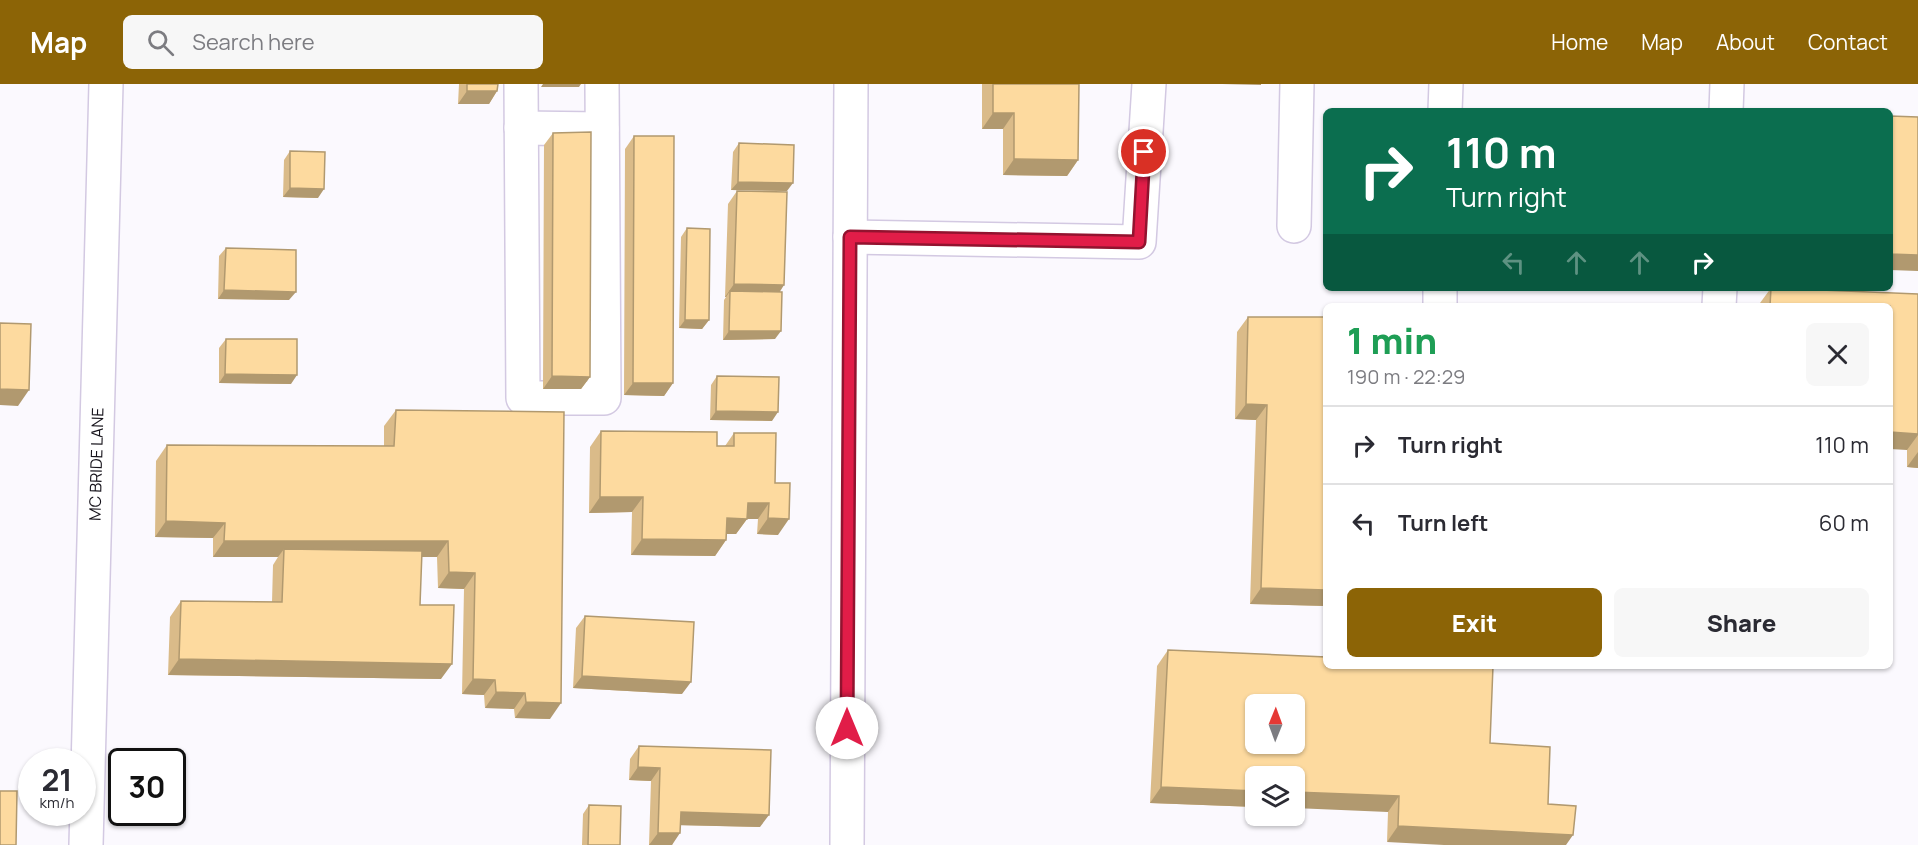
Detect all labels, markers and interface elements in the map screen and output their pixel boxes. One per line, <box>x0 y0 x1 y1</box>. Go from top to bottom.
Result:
search box <box>123 15 543 69</box>
text: Map <box>30 23 87 61</box>
icon: search <box>144 26 177 59</box>
text: Search here <box>192 27 315 57</box>
text: Home <box>1551 28 1608 56</box>
text: Map <box>1641 28 1683 56</box>
text: About <box>1716 28 1775 56</box>
text: Contact <box>1808 28 1888 56</box>
text: 110 m <box>1446 123 1557 181</box>
pin <box>1118 126 1169 177</box>
icon: right <box>1347 132 1425 210</box>
icon: arrive <box>1127 135 1160 168</box>
text: Turn right <box>1446 178 1567 215</box>
icon: left <box>1497 246 1530 279</box>
icon: ahead <box>1560 246 1593 279</box>
icon: ahead <box>1623 246 1656 279</box>
icon: right <box>1686 246 1719 279</box>
text: 1 min <box>1347 316 1437 365</box>
button: close <box>1806 323 1869 386</box>
text: 190 m · 22:29 <box>1347 363 1466 390</box>
street label: MC BRIDE LANE <box>84 407 108 521</box>
icon: right <box>1347 429 1380 462</box>
text: Turn right <box>1398 430 1503 460</box>
text: 110 m <box>1815 430 1869 460</box>
icon: left <box>1347 507 1380 540</box>
text: Turn left <box>1398 508 1488 538</box>
text: 60 m <box>1819 508 1869 538</box>
button: Exit <box>1347 588 1602 657</box>
button: Share <box>1614 588 1869 657</box>
north arrow <box>1245 694 1305 754</box>
map controls <box>1245 694 1305 826</box>
position arrow <box>815 696 879 760</box>
speed limit sign: 30 <box>108 748 186 826</box>
text: 21 <box>41 759 73 800</box>
button: layers <box>1245 766 1305 826</box>
text: km/h <box>40 792 74 813</box>

